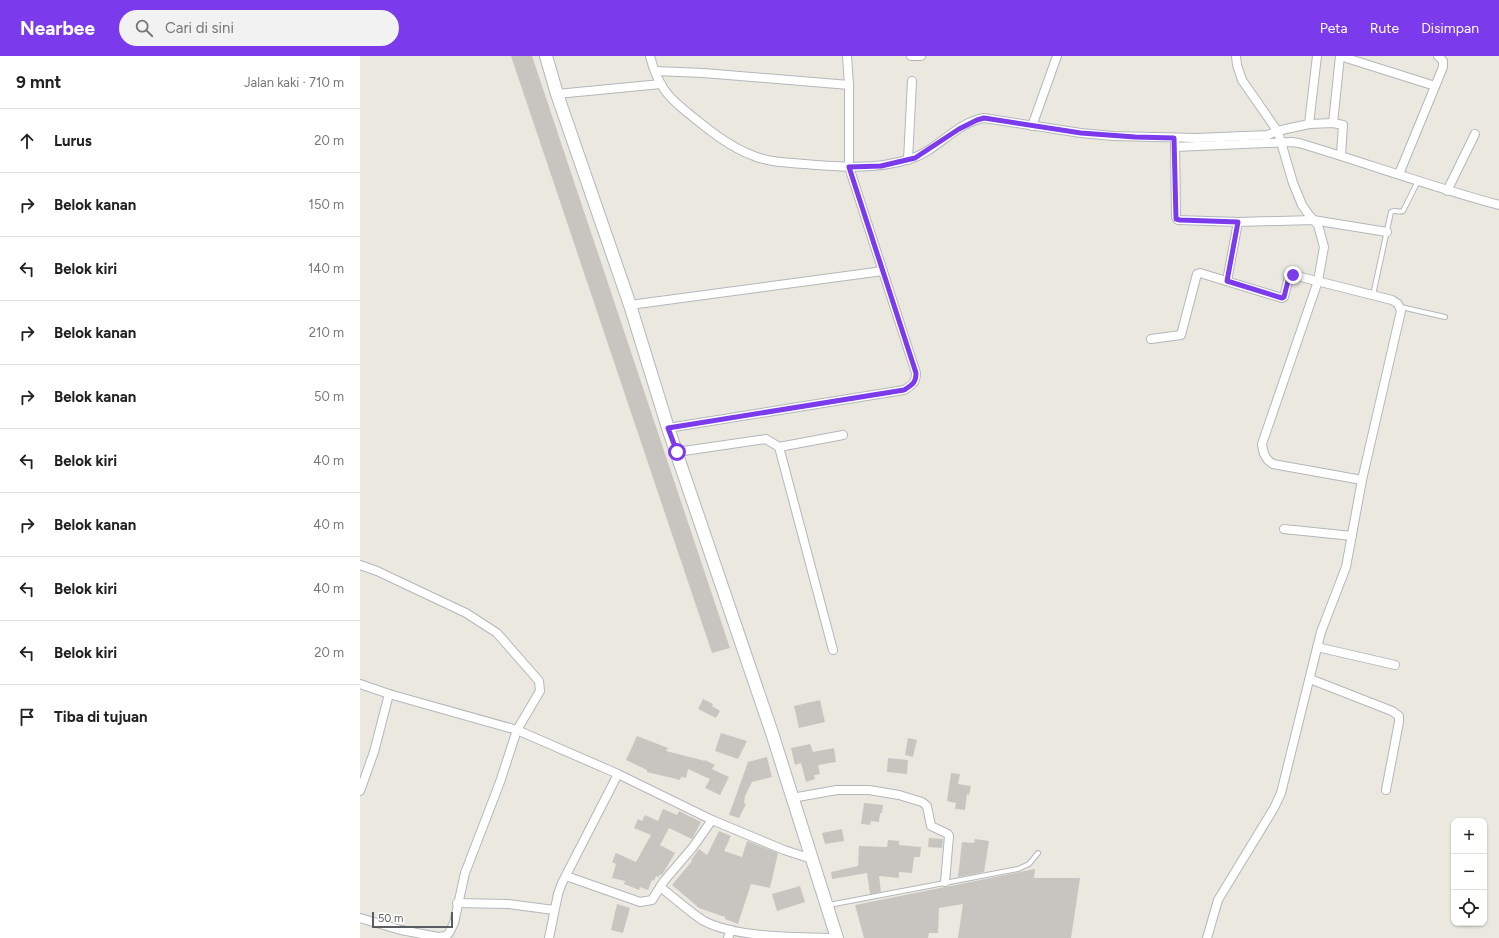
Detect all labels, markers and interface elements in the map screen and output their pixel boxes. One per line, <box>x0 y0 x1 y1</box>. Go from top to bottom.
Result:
search box <box>119 10 399 46</box>
text: Nearbee <box>20 17 95 40</box>
icon: search <box>133 17 155 39</box>
text: Cari di sini <box>165 19 234 37</box>
text: Peta <box>1320 20 1348 37</box>
text: Rute <box>1370 20 1399 37</box>
text: Disimpan <box>1421 20 1479 37</box>
text: 9 mnt <box>16 72 61 92</box>
text: Jalan kaki · 710 m <box>244 75 344 90</box>
icon: ahead <box>16 130 38 152</box>
text: Lurus <box>54 132 92 150</box>
text: 20 m <box>314 133 344 148</box>
icon: right <box>16 194 38 216</box>
text: Belok kanan <box>54 196 136 214</box>
text: 150 m <box>309 197 344 212</box>
icon: left <box>16 258 38 280</box>
text: Belok kiri <box>54 260 117 278</box>
text: 140 m <box>308 261 344 276</box>
route end <box>1284 266 1302 284</box>
icon: right <box>16 322 38 344</box>
text: Belok kanan <box>54 324 136 342</box>
text: 210 m <box>309 325 344 340</box>
icon: right <box>16 386 38 408</box>
text: Belok kanan <box>54 388 136 406</box>
text: 50 m <box>314 389 344 404</box>
route start <box>668 443 686 461</box>
icon: left <box>16 450 38 472</box>
text: Belok kiri <box>54 452 117 470</box>
text: 40 m <box>313 453 344 468</box>
icon: right <box>16 514 38 536</box>
text: Belok kanan <box>54 516 136 534</box>
text: 40 m <box>313 517 344 532</box>
icon: left <box>16 578 38 600</box>
text: Belok kiri <box>54 580 117 598</box>
text: 40 m <box>313 581 344 596</box>
icon: left <box>16 642 38 664</box>
text: Belok kiri <box>54 644 117 662</box>
text: 20 m <box>314 645 344 660</box>
icon: arrive <box>16 706 38 728</box>
text: Tiba di tujuan <box>54 708 148 726</box>
map controls <box>1451 818 1487 926</box>
button: + <box>1451 818 1487 854</box>
button: − <box>1451 854 1487 890</box>
button: locate <box>1451 890 1487 926</box>
scale bar <box>372 910 453 929</box>
text: 50 m <box>378 912 403 925</box>

